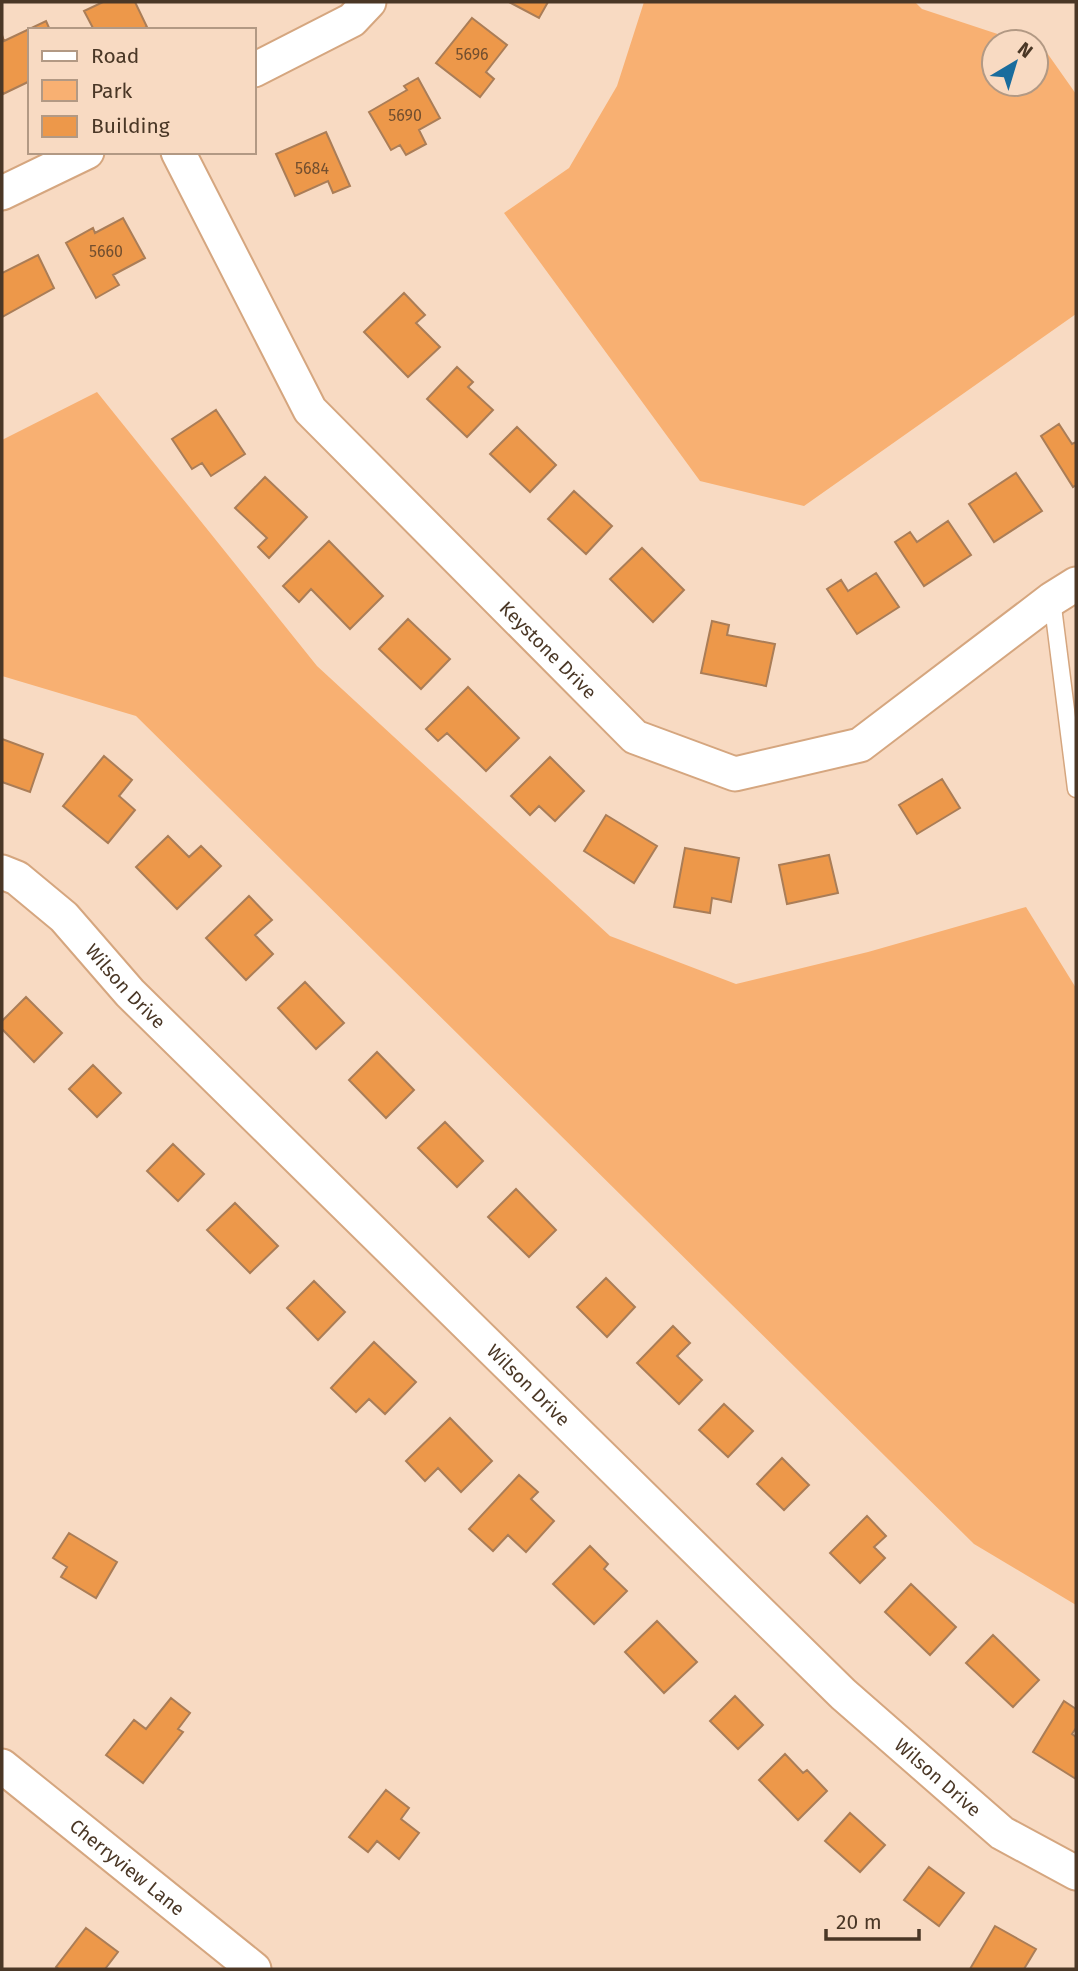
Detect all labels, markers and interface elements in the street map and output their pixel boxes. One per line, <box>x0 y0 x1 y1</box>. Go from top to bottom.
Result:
legend <box>28 28 256 154</box>
north arrow <box>980 28 1050 98</box>
text: N <box>1013 37 1037 63</box>
text: Road <box>91 43 139 69</box>
house number: 5696 <box>455 45 489 64</box>
text: Park <box>91 78 133 104</box>
house number: 5690 <box>388 106 422 125</box>
text: Building <box>91 113 170 139</box>
house number: 5684 <box>295 159 329 178</box>
house number: 5660 <box>89 242 123 261</box>
street label: Keystone Drive <box>495 597 601 704</box>
street label: Wilson Drive <box>81 939 170 1034</box>
street label: Wilson Drive <box>482 1339 575 1431</box>
street label: Wilson Drive <box>890 1733 986 1821</box>
street label: Cherryview Lane <box>65 1814 189 1921</box>
scale bar <box>826 1898 919 1942</box>
text: 20 m <box>836 1909 882 1935</box>

